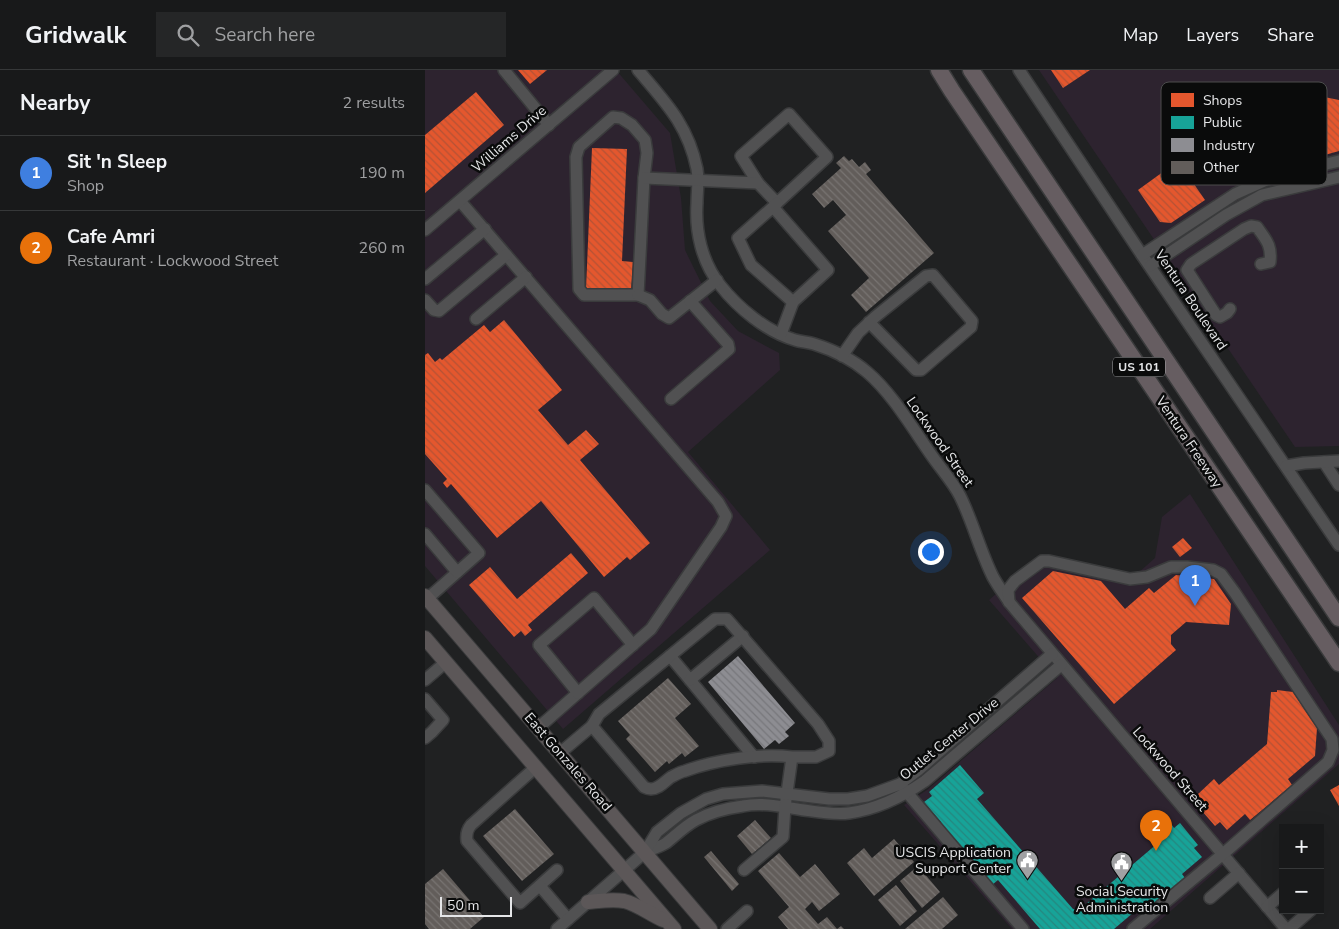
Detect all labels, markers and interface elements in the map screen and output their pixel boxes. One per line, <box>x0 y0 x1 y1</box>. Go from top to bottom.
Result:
search box <box>156 12 506 57</box>
text: Gridwalk <box>25 19 126 51</box>
icon: search <box>174 21 202 49</box>
text: Search here <box>214 22 315 48</box>
text: Map <box>1123 23 1158 47</box>
text: Layers <box>1186 23 1239 47</box>
text: Share <box>1267 23 1314 47</box>
legend <box>1161 82 1327 185</box>
text: Nearby <box>20 89 90 117</box>
text: Shops <box>1203 91 1243 110</box>
text: 2 results <box>343 92 405 114</box>
street label: Williams Drive <box>468 101 550 177</box>
text: Public <box>1203 113 1242 132</box>
text: Industry <box>1203 136 1256 155</box>
text: Sit 'n Sleep <box>67 149 167 175</box>
text: Other <box>1203 158 1239 177</box>
text: 1 <box>31 162 41 184</box>
text: 190 m <box>358 162 405 184</box>
text: Shop <box>67 175 104 197</box>
text: Cafe Amri <box>67 224 155 250</box>
text: 2 <box>31 237 41 259</box>
text: 260 m <box>358 237 405 259</box>
street label: Ventura Boulevard <box>1150 245 1232 354</box>
text: Restaurant · Lockwood Street <box>67 250 278 272</box>
road number: US 101 <box>1113 358 1165 376</box>
street label: Ventura Freeway <box>1151 392 1227 492</box>
street label: Lockwood Street <box>902 393 978 491</box>
your location <box>918 539 944 565</box>
pin: 1 <box>1179 565 1211 606</box>
street label: Outlet Center Drive <box>896 693 1002 785</box>
street label: East Gonzales Road <box>520 709 616 815</box>
street label: Lockwood Street <box>1128 723 1212 815</box>
pin: 2 <box>1140 810 1172 851</box>
map controls <box>1279 824 1324 914</box>
button: + <box>1279 824 1324 869</box>
place label: USCIS Application Support Center <box>895 843 1011 878</box>
public building icon: USCIS Application Support Center <box>1015 848 1039 879</box>
public building icon: Social Security Administration <box>1110 851 1134 882</box>
button: − <box>1279 869 1324 914</box>
place label: Social Security Administration <box>1076 882 1169 917</box>
scale bar <box>440 894 513 917</box>
text: 50 m <box>447 896 479 915</box>

